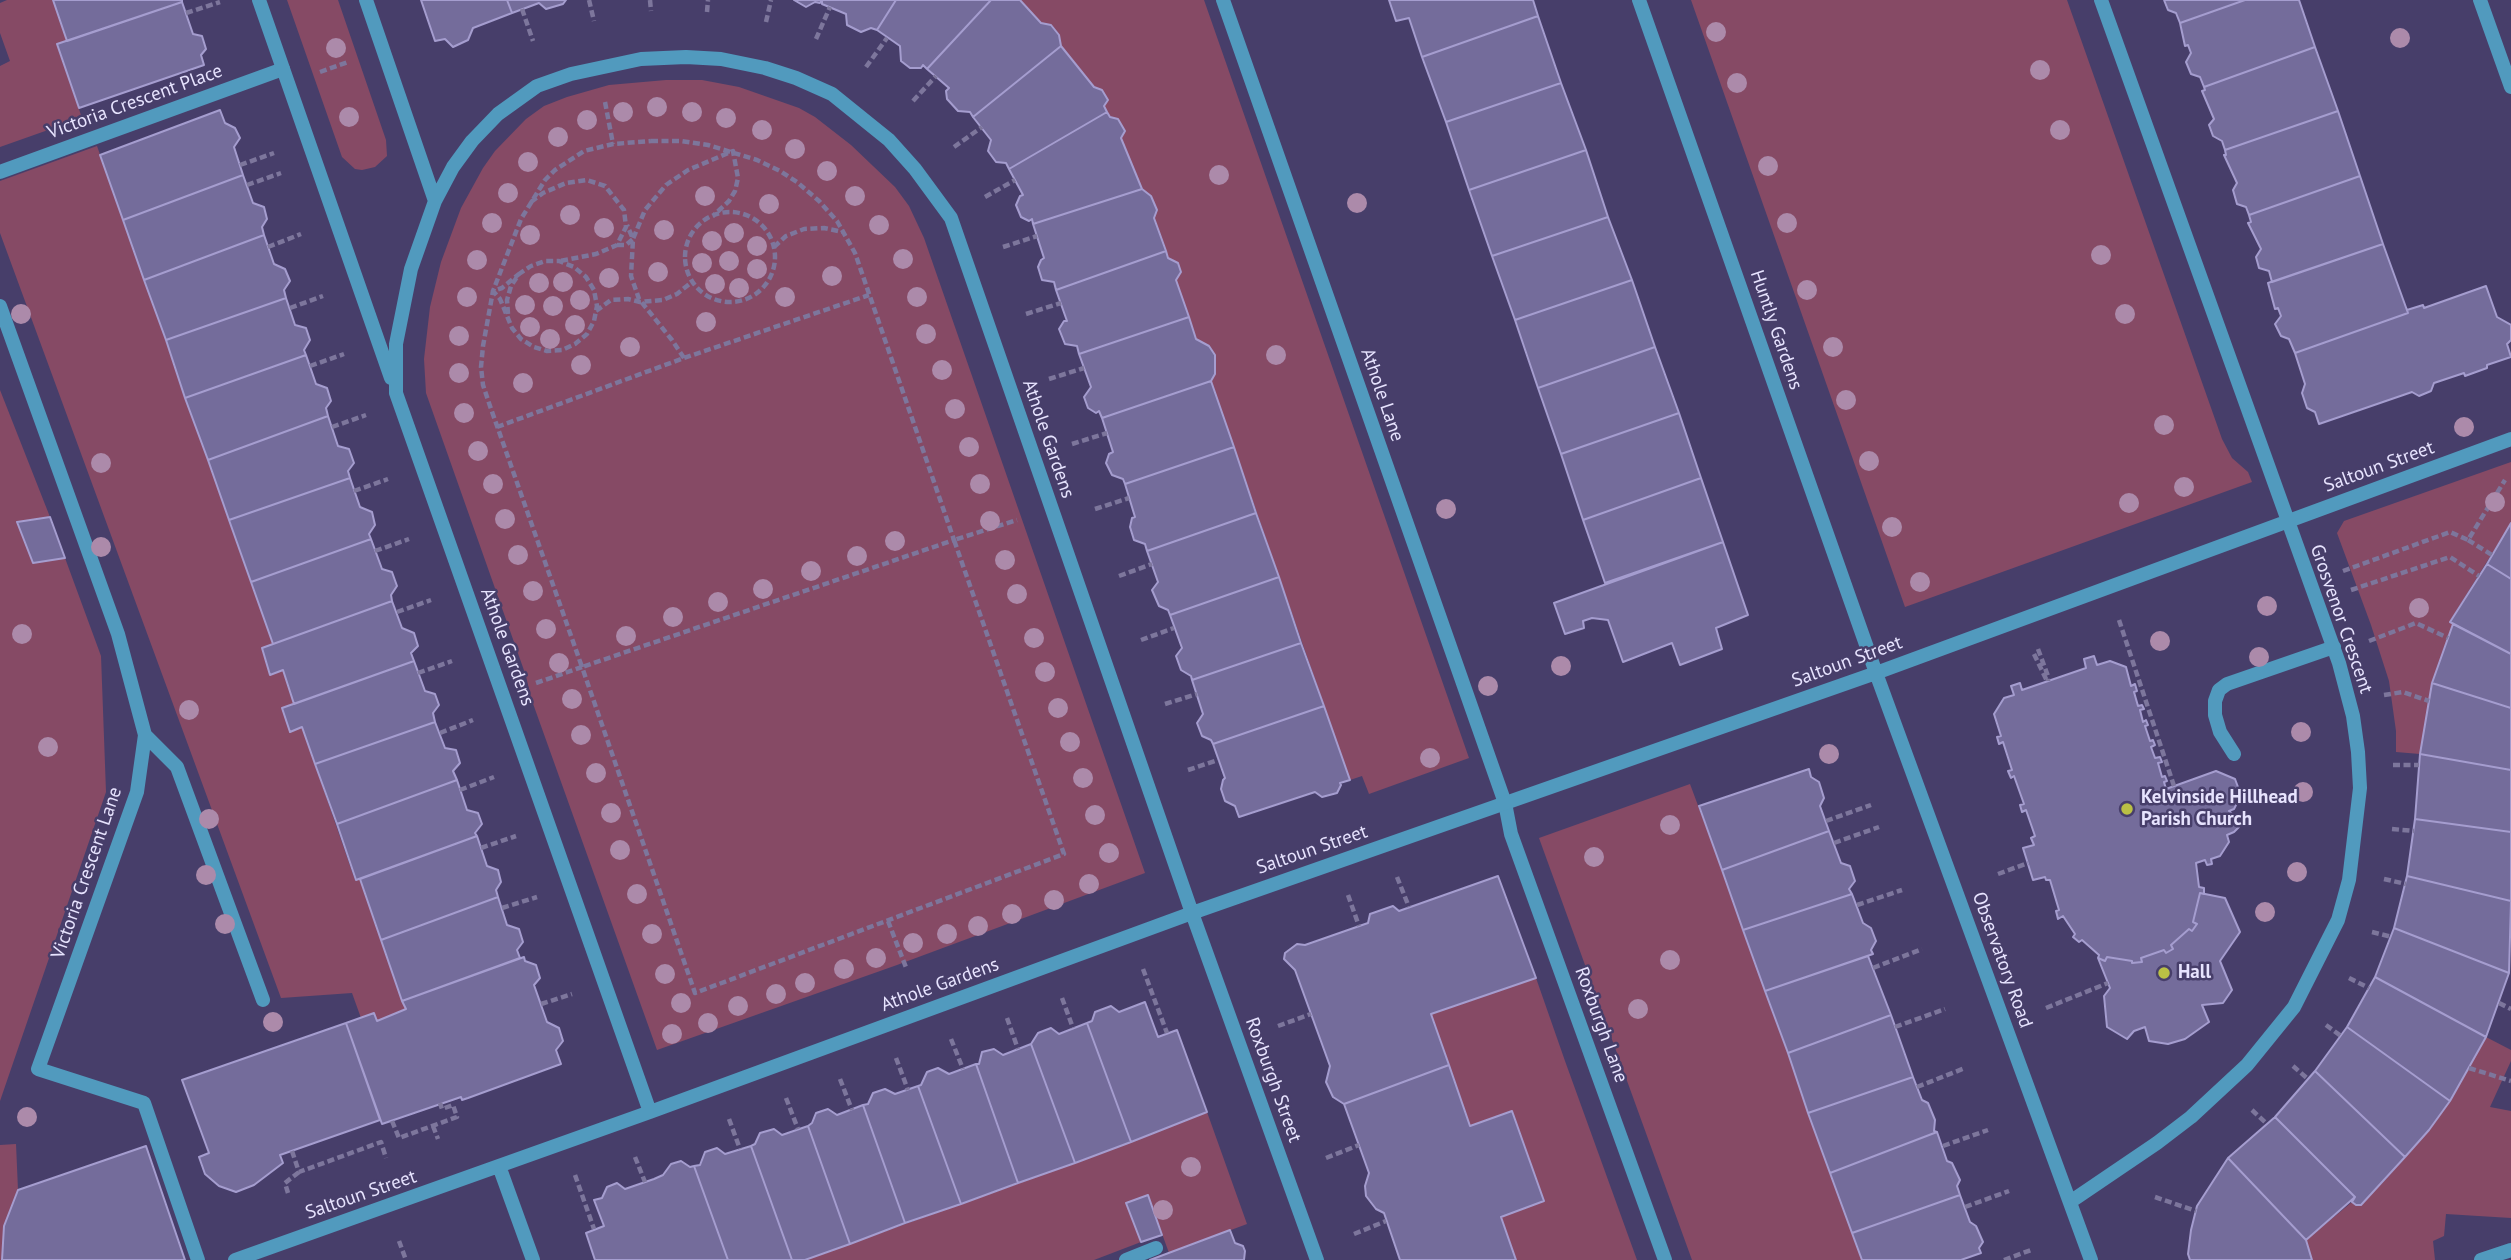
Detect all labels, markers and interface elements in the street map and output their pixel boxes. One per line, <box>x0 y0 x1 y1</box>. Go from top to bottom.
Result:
street label: Victoria Crescent Place <box>44 60 226 144</box>
street label: Huntly Gardens <box>1745 267 1807 393</box>
street label: Athole Lane <box>1355 345 1409 445</box>
street label: Athole Gardens <box>1017 377 1079 501</box>
street label: Saltoun Street <box>2321 436 2437 498</box>
street label: Grosvenor Crescent <box>2305 541 2377 697</box>
street label: Athole Gardens <box>475 585 539 709</box>
street label: Saltoun Street <box>1789 631 1905 693</box>
street label: Victoria Crescent Lane <box>47 784 127 962</box>
place label: Kelvinside Hillhead Parish Church <box>2141 787 2298 831</box>
marker: Kelvinside Hillhead Parish Church <box>2119 801 2135 817</box>
street label: Saltoun Street <box>1254 820 1370 880</box>
street label: Observatory Road <box>1967 889 2037 1031</box>
street label: Athole Gardens <box>878 953 1002 1017</box>
place label: Hall <box>2178 962 2211 984</box>
street label: Roxburgh Lane <box>1570 964 1632 1086</box>
marker: Hall <box>2156 965 2172 981</box>
street label: Roxburgh Street <box>1240 1015 1306 1145</box>
street label: Saltoun Street <box>303 1165 419 1225</box>

